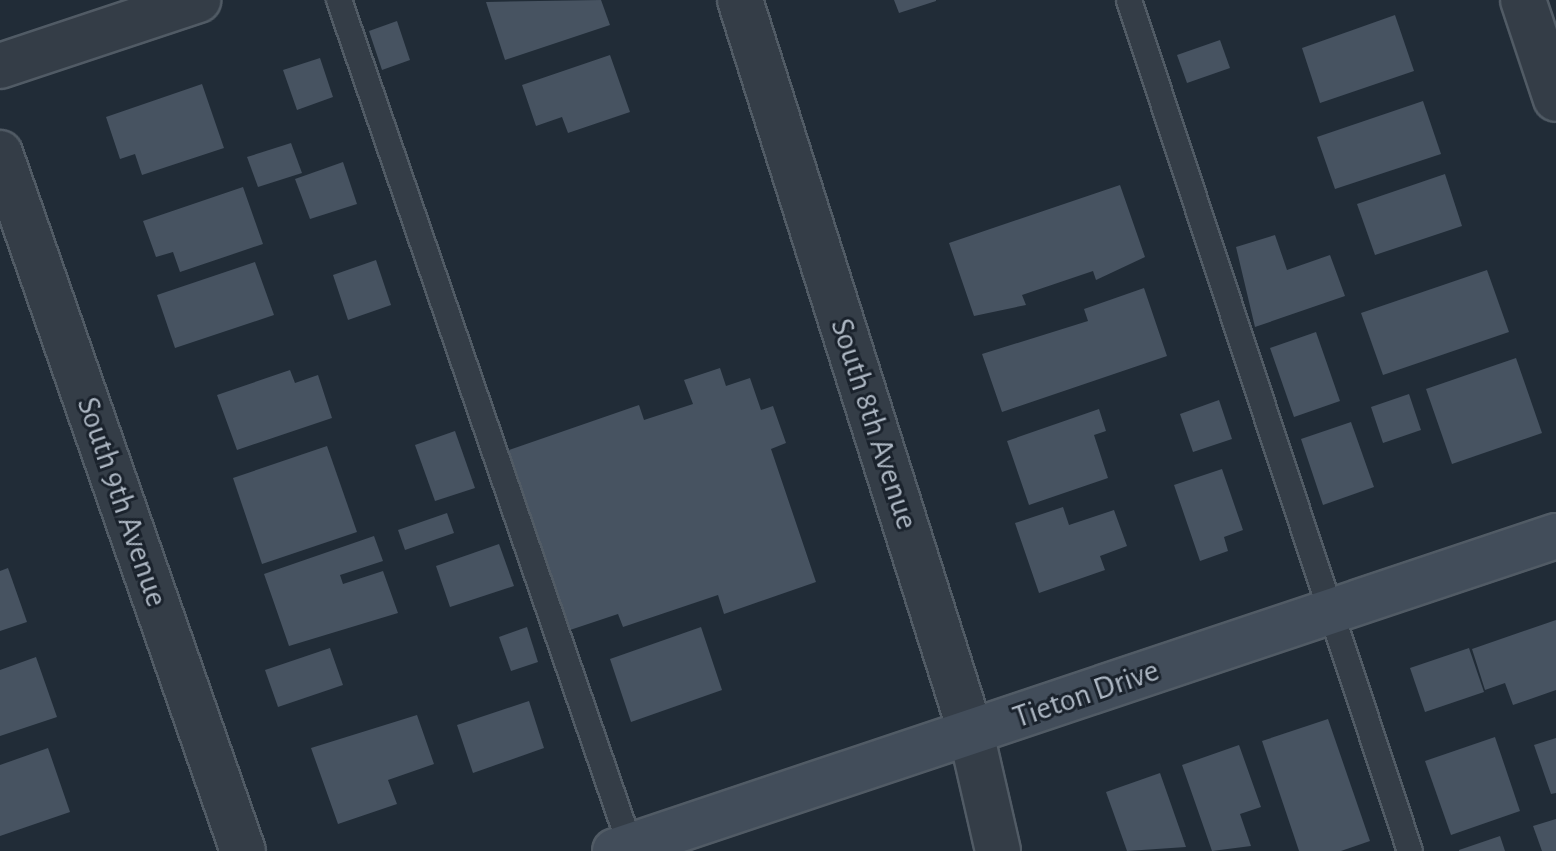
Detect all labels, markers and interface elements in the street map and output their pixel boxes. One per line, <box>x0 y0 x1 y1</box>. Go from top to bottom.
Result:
street label: South 8th Avenue <box>822 314 926 534</box>
street label: South 9th Avenue <box>68 392 176 612</box>
street label: Tieton Drive <box>1008 651 1164 737</box>

